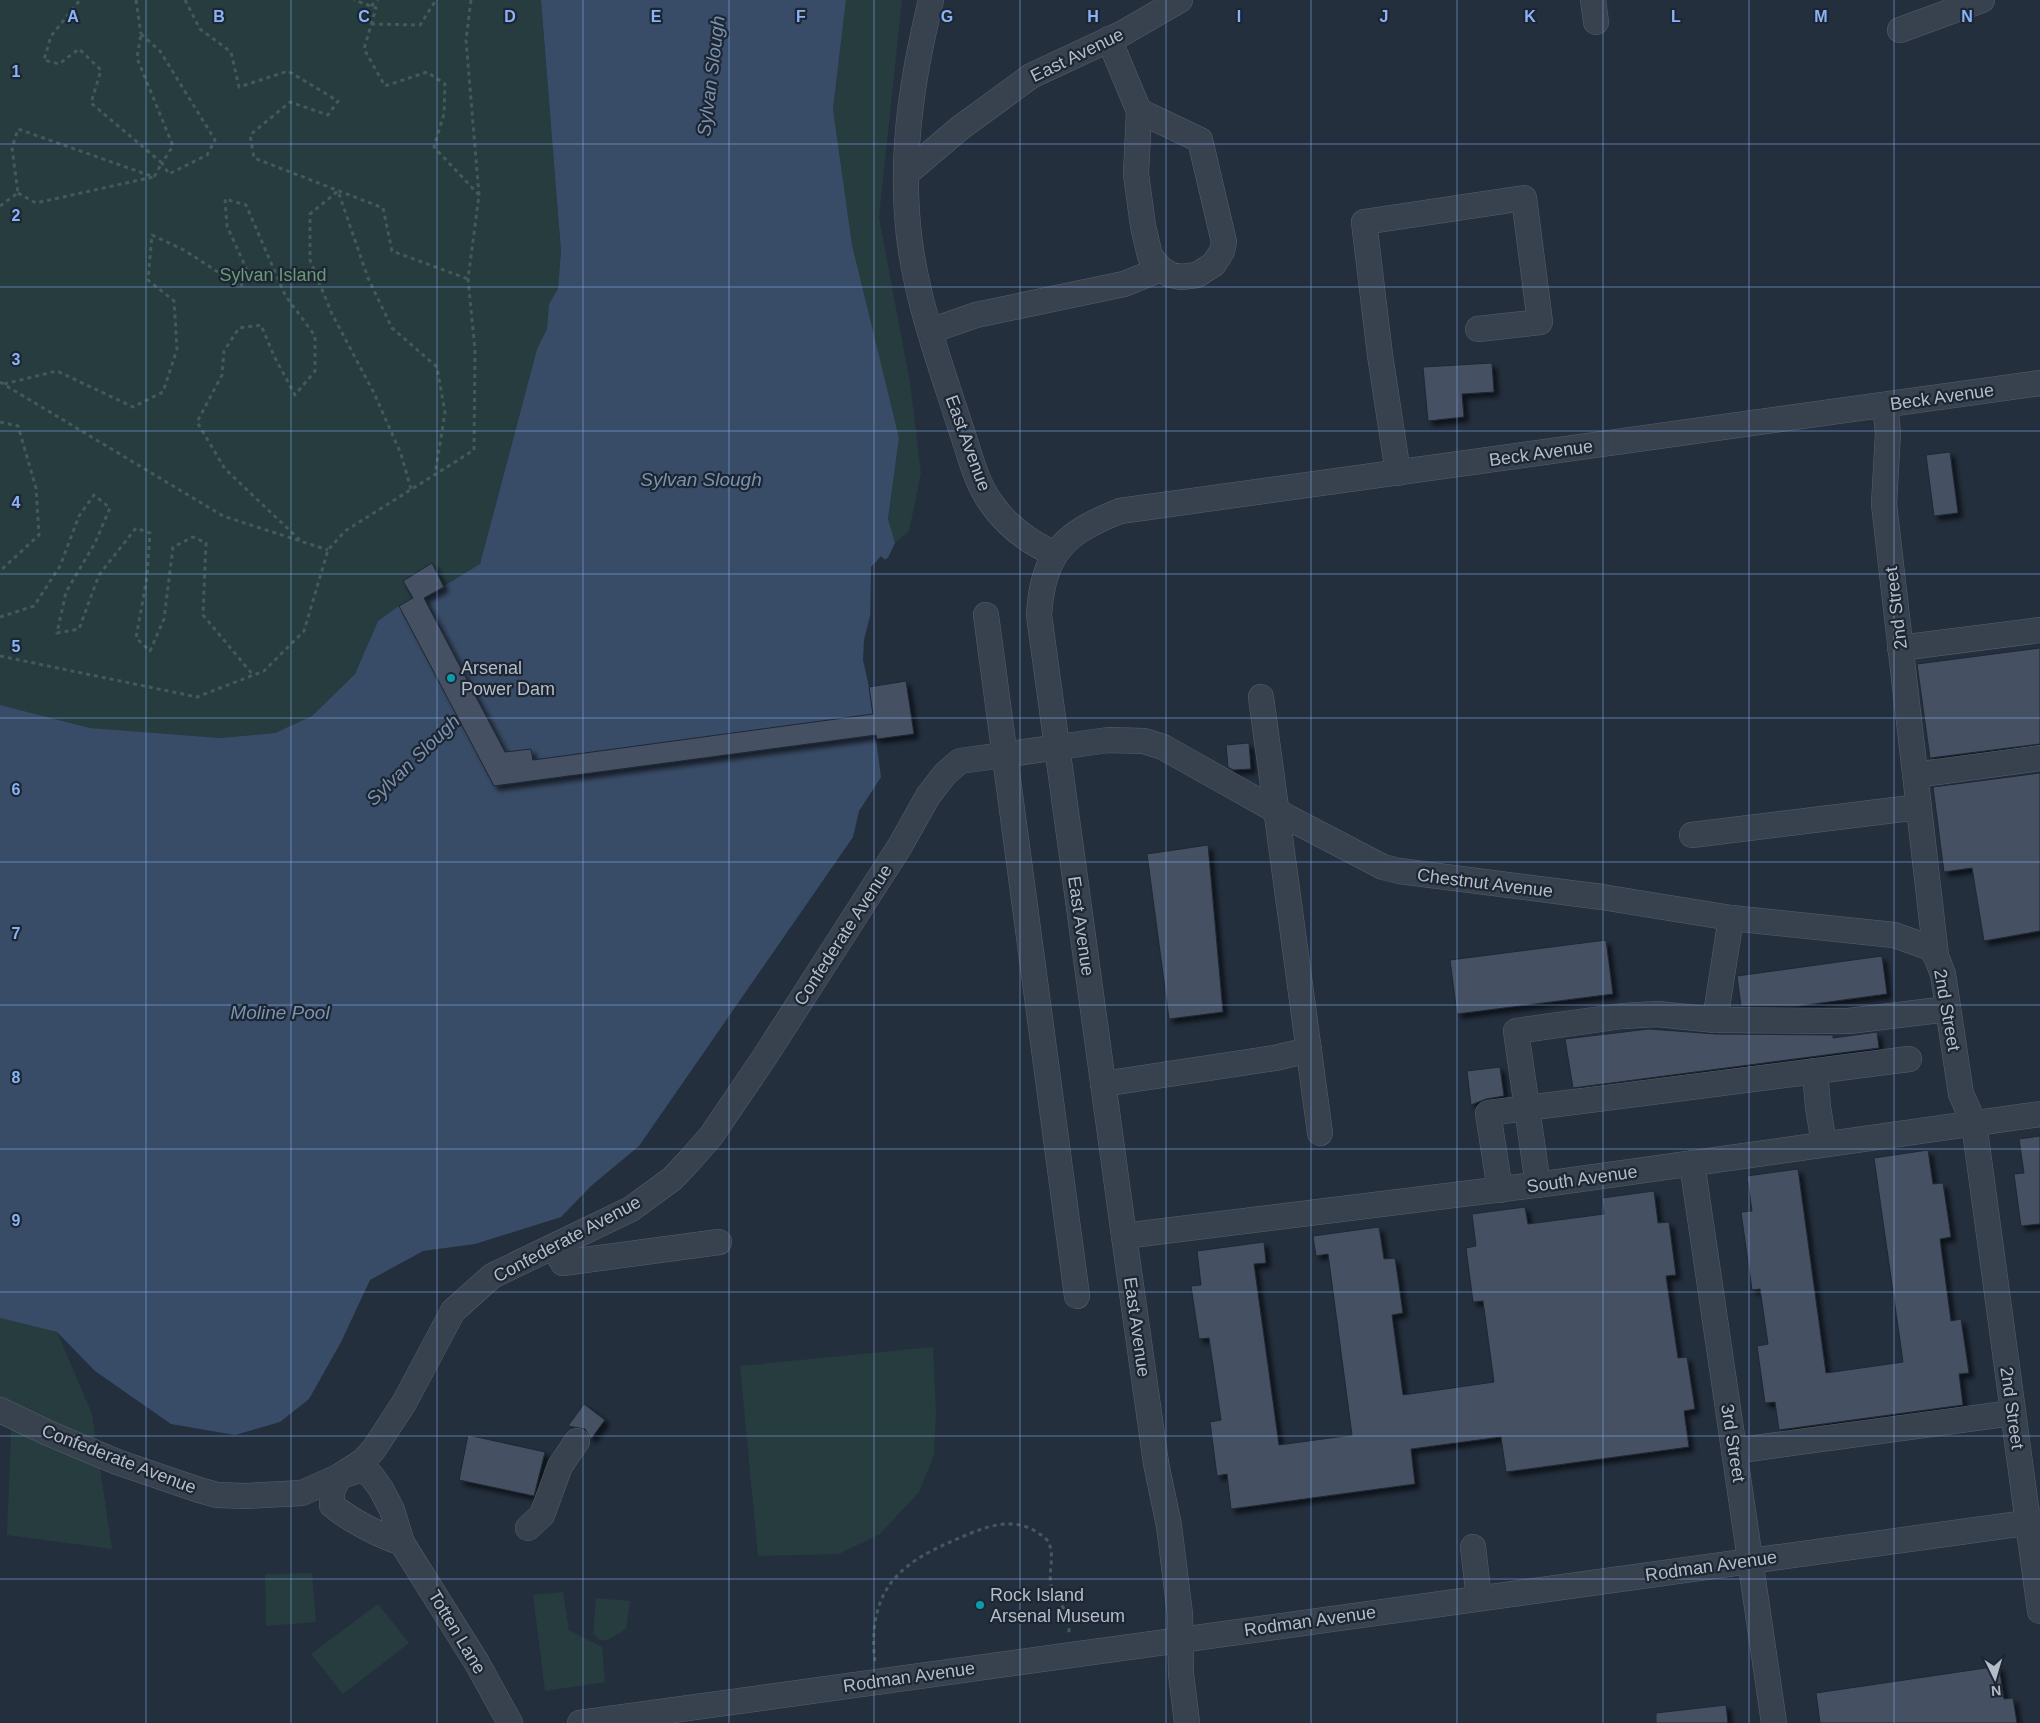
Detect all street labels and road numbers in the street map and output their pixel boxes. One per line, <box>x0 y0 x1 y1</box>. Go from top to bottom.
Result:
street label: East Avenue <box>1027 24 1127 86</box>
street label: Beck Avenue <box>1889 380 1995 414</box>
street label: East Avenue <box>941 392 995 494</box>
street label: Beck Avenue <box>1488 436 1594 470</box>
street label: 2nd Street <box>1881 566 1911 650</box>
street label: Confederate Avenue <box>790 861 896 1009</box>
street label: Chestnut Avenue <box>1416 865 1554 901</box>
street label: East Avenue <box>1064 875 1098 977</box>
street label: 2nd Street <box>1930 967 1964 1053</box>
street label: South Avenue <box>1525 1161 1639 1197</box>
street label: Confederate Avenue <box>490 1192 644 1286</box>
street label: East Avenue <box>1120 1276 1154 1378</box>
street label: 2nd Street <box>1996 1365 2028 1451</box>
street label: 3rd Street <box>1717 1402 1749 1484</box>
street label: Confederate Avenue <box>39 1420 199 1498</box>
street label: Rodman Avenue <box>1644 1547 1778 1585</box>
street label: Totten Lane <box>424 1587 490 1677</box>
street label: Rodman Avenue <box>1243 1602 1377 1640</box>
street label: Rodman Avenue <box>842 1658 976 1696</box>

